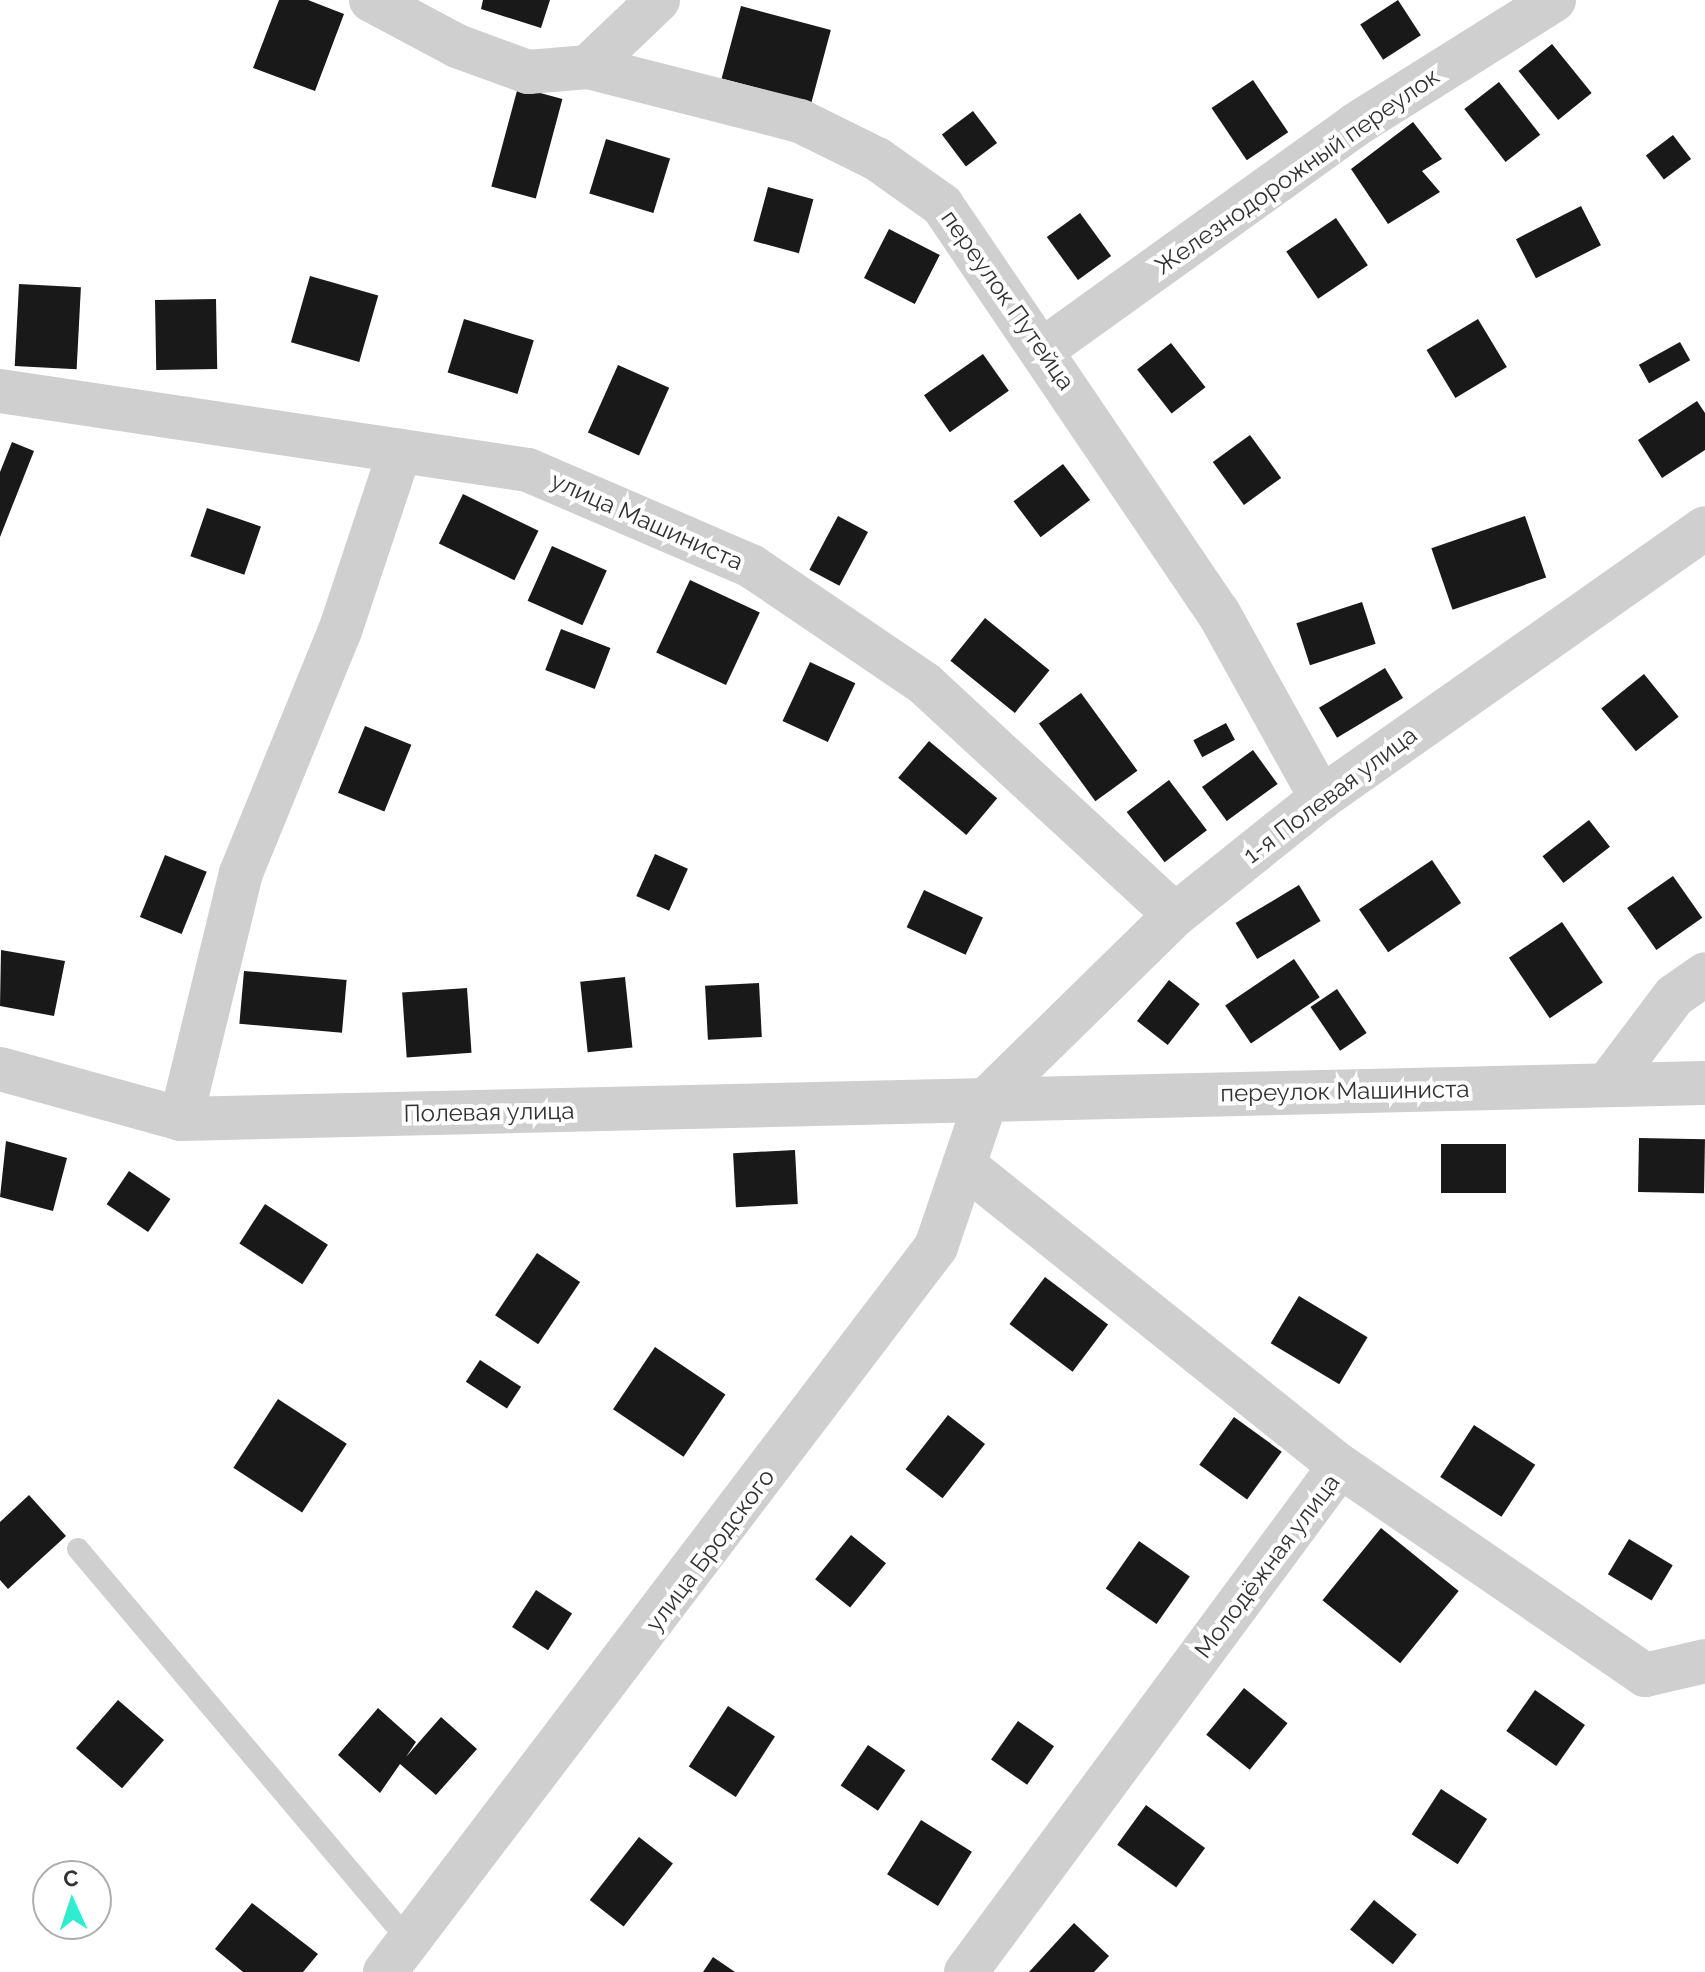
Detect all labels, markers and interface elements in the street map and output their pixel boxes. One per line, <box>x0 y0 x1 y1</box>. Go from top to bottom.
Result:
street label: Железнодорожный переулок <box>1149 62 1445 280</box>
street label: переулок Путейца <box>935 205 1081 395</box>
street label: улица Машиниста <box>546 466 748 576</box>
street label: 1-я Полевая улица <box>1237 720 1423 870</box>
street label: переулок Машиниста <box>1220 1074 1470 1108</box>
street label: Полевая улица <box>403 1096 575 1128</box>
street label: улица Бродского <box>640 1463 780 1637</box>
street label: Молодёжная улица <box>1188 1468 1346 1664</box>
north arrow <box>32 1860 112 1940</box>
text: С <box>63 1865 79 1891</box>

